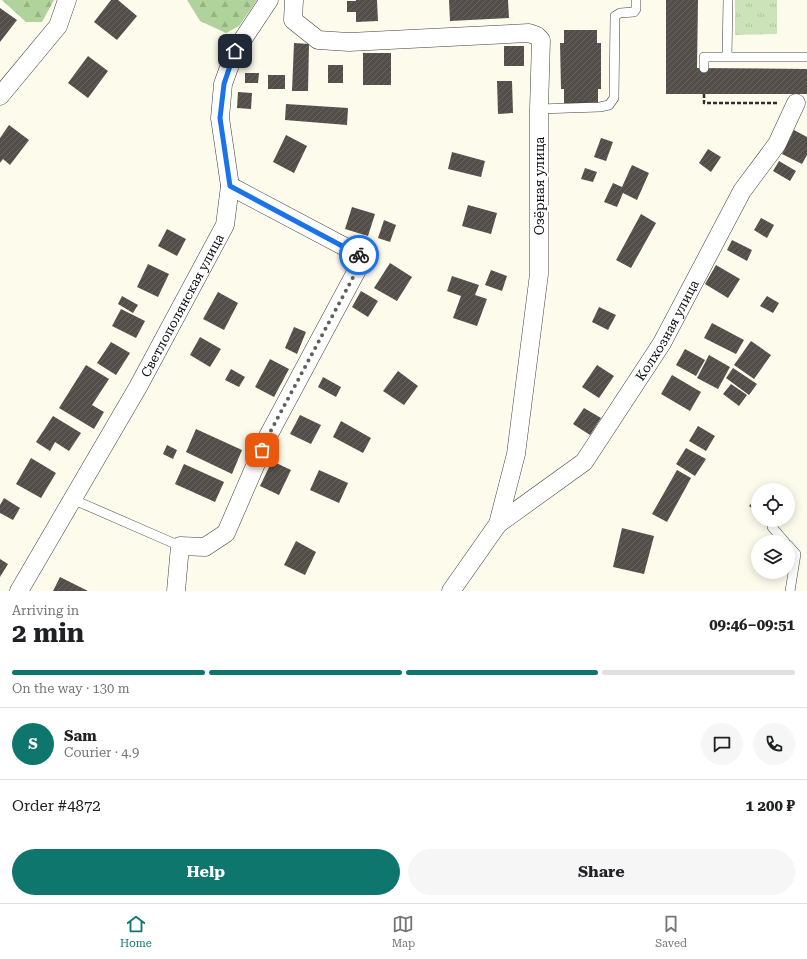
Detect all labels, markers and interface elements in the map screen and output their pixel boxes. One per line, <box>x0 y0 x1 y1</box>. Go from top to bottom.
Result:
pin <box>218 34 252 68</box>
icon: home <box>224 40 246 62</box>
street label: Озёрная улица <box>532 137 547 235</box>
street label: Светлополянская улица <box>138 231 227 380</box>
courier <box>339 235 379 275</box>
icon: bike <box>348 244 370 266</box>
street label: Колхозная улица <box>633 277 702 383</box>
pin <box>245 433 279 467</box>
icon: bag <box>251 439 273 461</box>
map controls <box>751 483 795 579</box>
button: locate <box>751 483 795 527</box>
button: layers <box>751 535 795 579</box>
text: Arriving in <box>12 603 79 618</box>
text: 09:46–09:51 <box>709 616 795 634</box>
text: 2 min <box>12 618 84 648</box>
text: On the way · 130 m <box>12 681 129 696</box>
button: chat <box>701 723 743 765</box>
button: phone <box>753 723 795 765</box>
text: Sam <box>64 727 97 745</box>
text: S <box>28 735 38 753</box>
text: Courier · 4.9 <box>64 745 139 760</box>
text: Order #4872 <box>12 797 101 815</box>
text: 1 200 ₽ <box>745 797 795 815</box>
button: Help <box>12 849 400 895</box>
button: Share <box>408 849 795 895</box>
tab: Home <box>120 913 152 950</box>
tab: Map <box>392 913 415 950</box>
tab: Saved <box>655 913 687 950</box>

